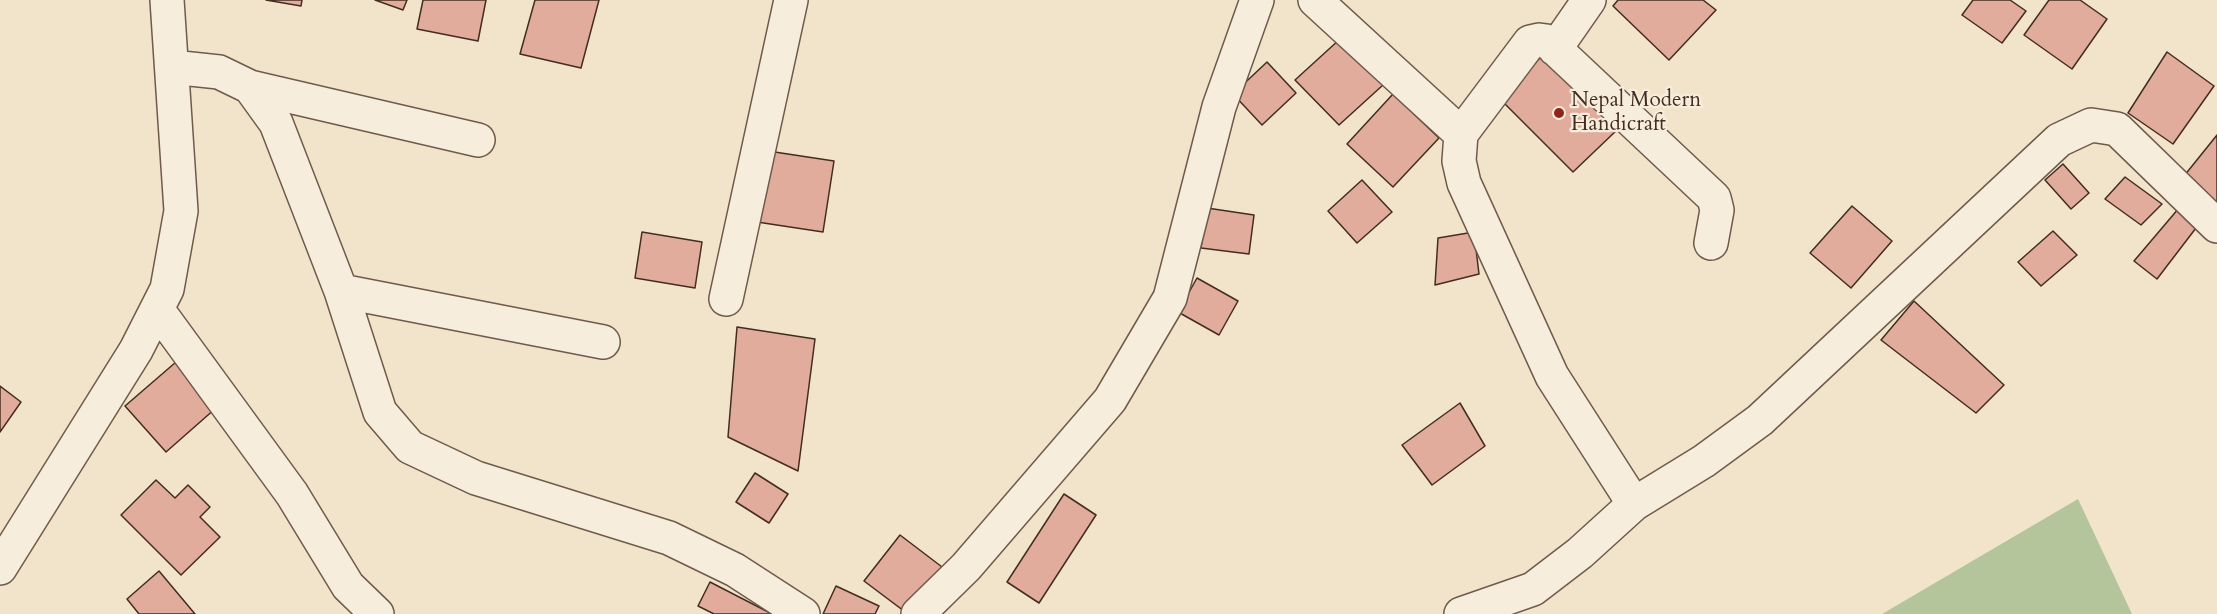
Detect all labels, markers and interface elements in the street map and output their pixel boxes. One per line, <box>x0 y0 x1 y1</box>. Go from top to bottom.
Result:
place label: Nepal Modern Handicraft <box>1571 88 1701 138</box>
marker: Nepal Modern Handicraft <box>1552 106 1566 120</box>

